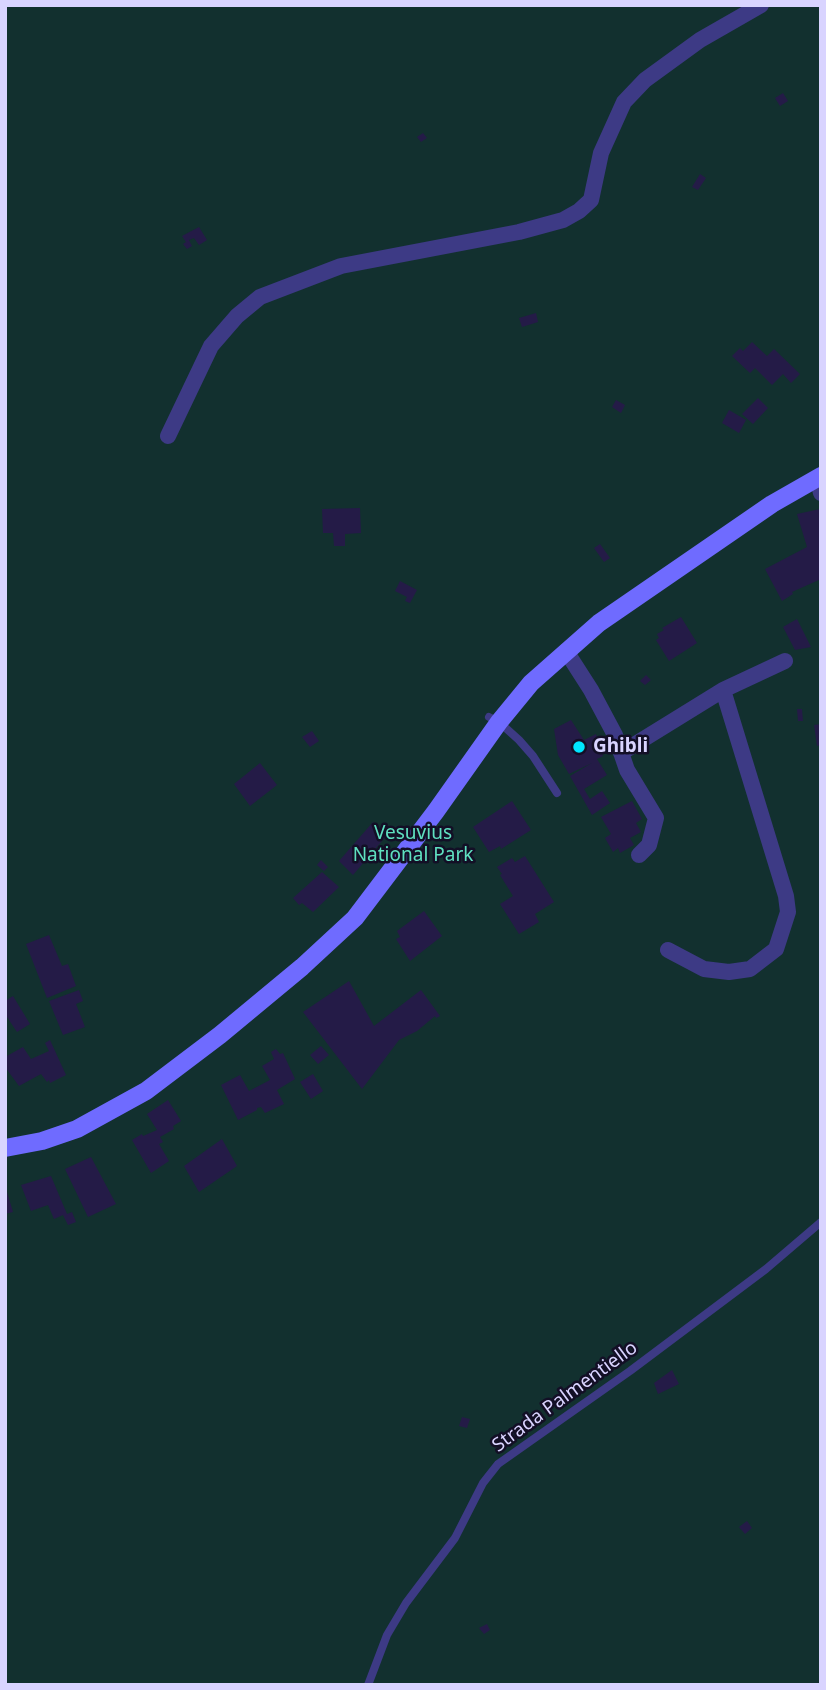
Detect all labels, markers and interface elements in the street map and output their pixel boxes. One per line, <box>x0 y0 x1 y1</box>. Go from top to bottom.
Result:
place label: Ghibli <box>593 736 648 758</box>
marker: Ghibli <box>571 739 587 755</box>
park label: Vesuvius National Park <box>353 823 473 867</box>
street label: Strada Palmentiello <box>488 1337 642 1457</box>

